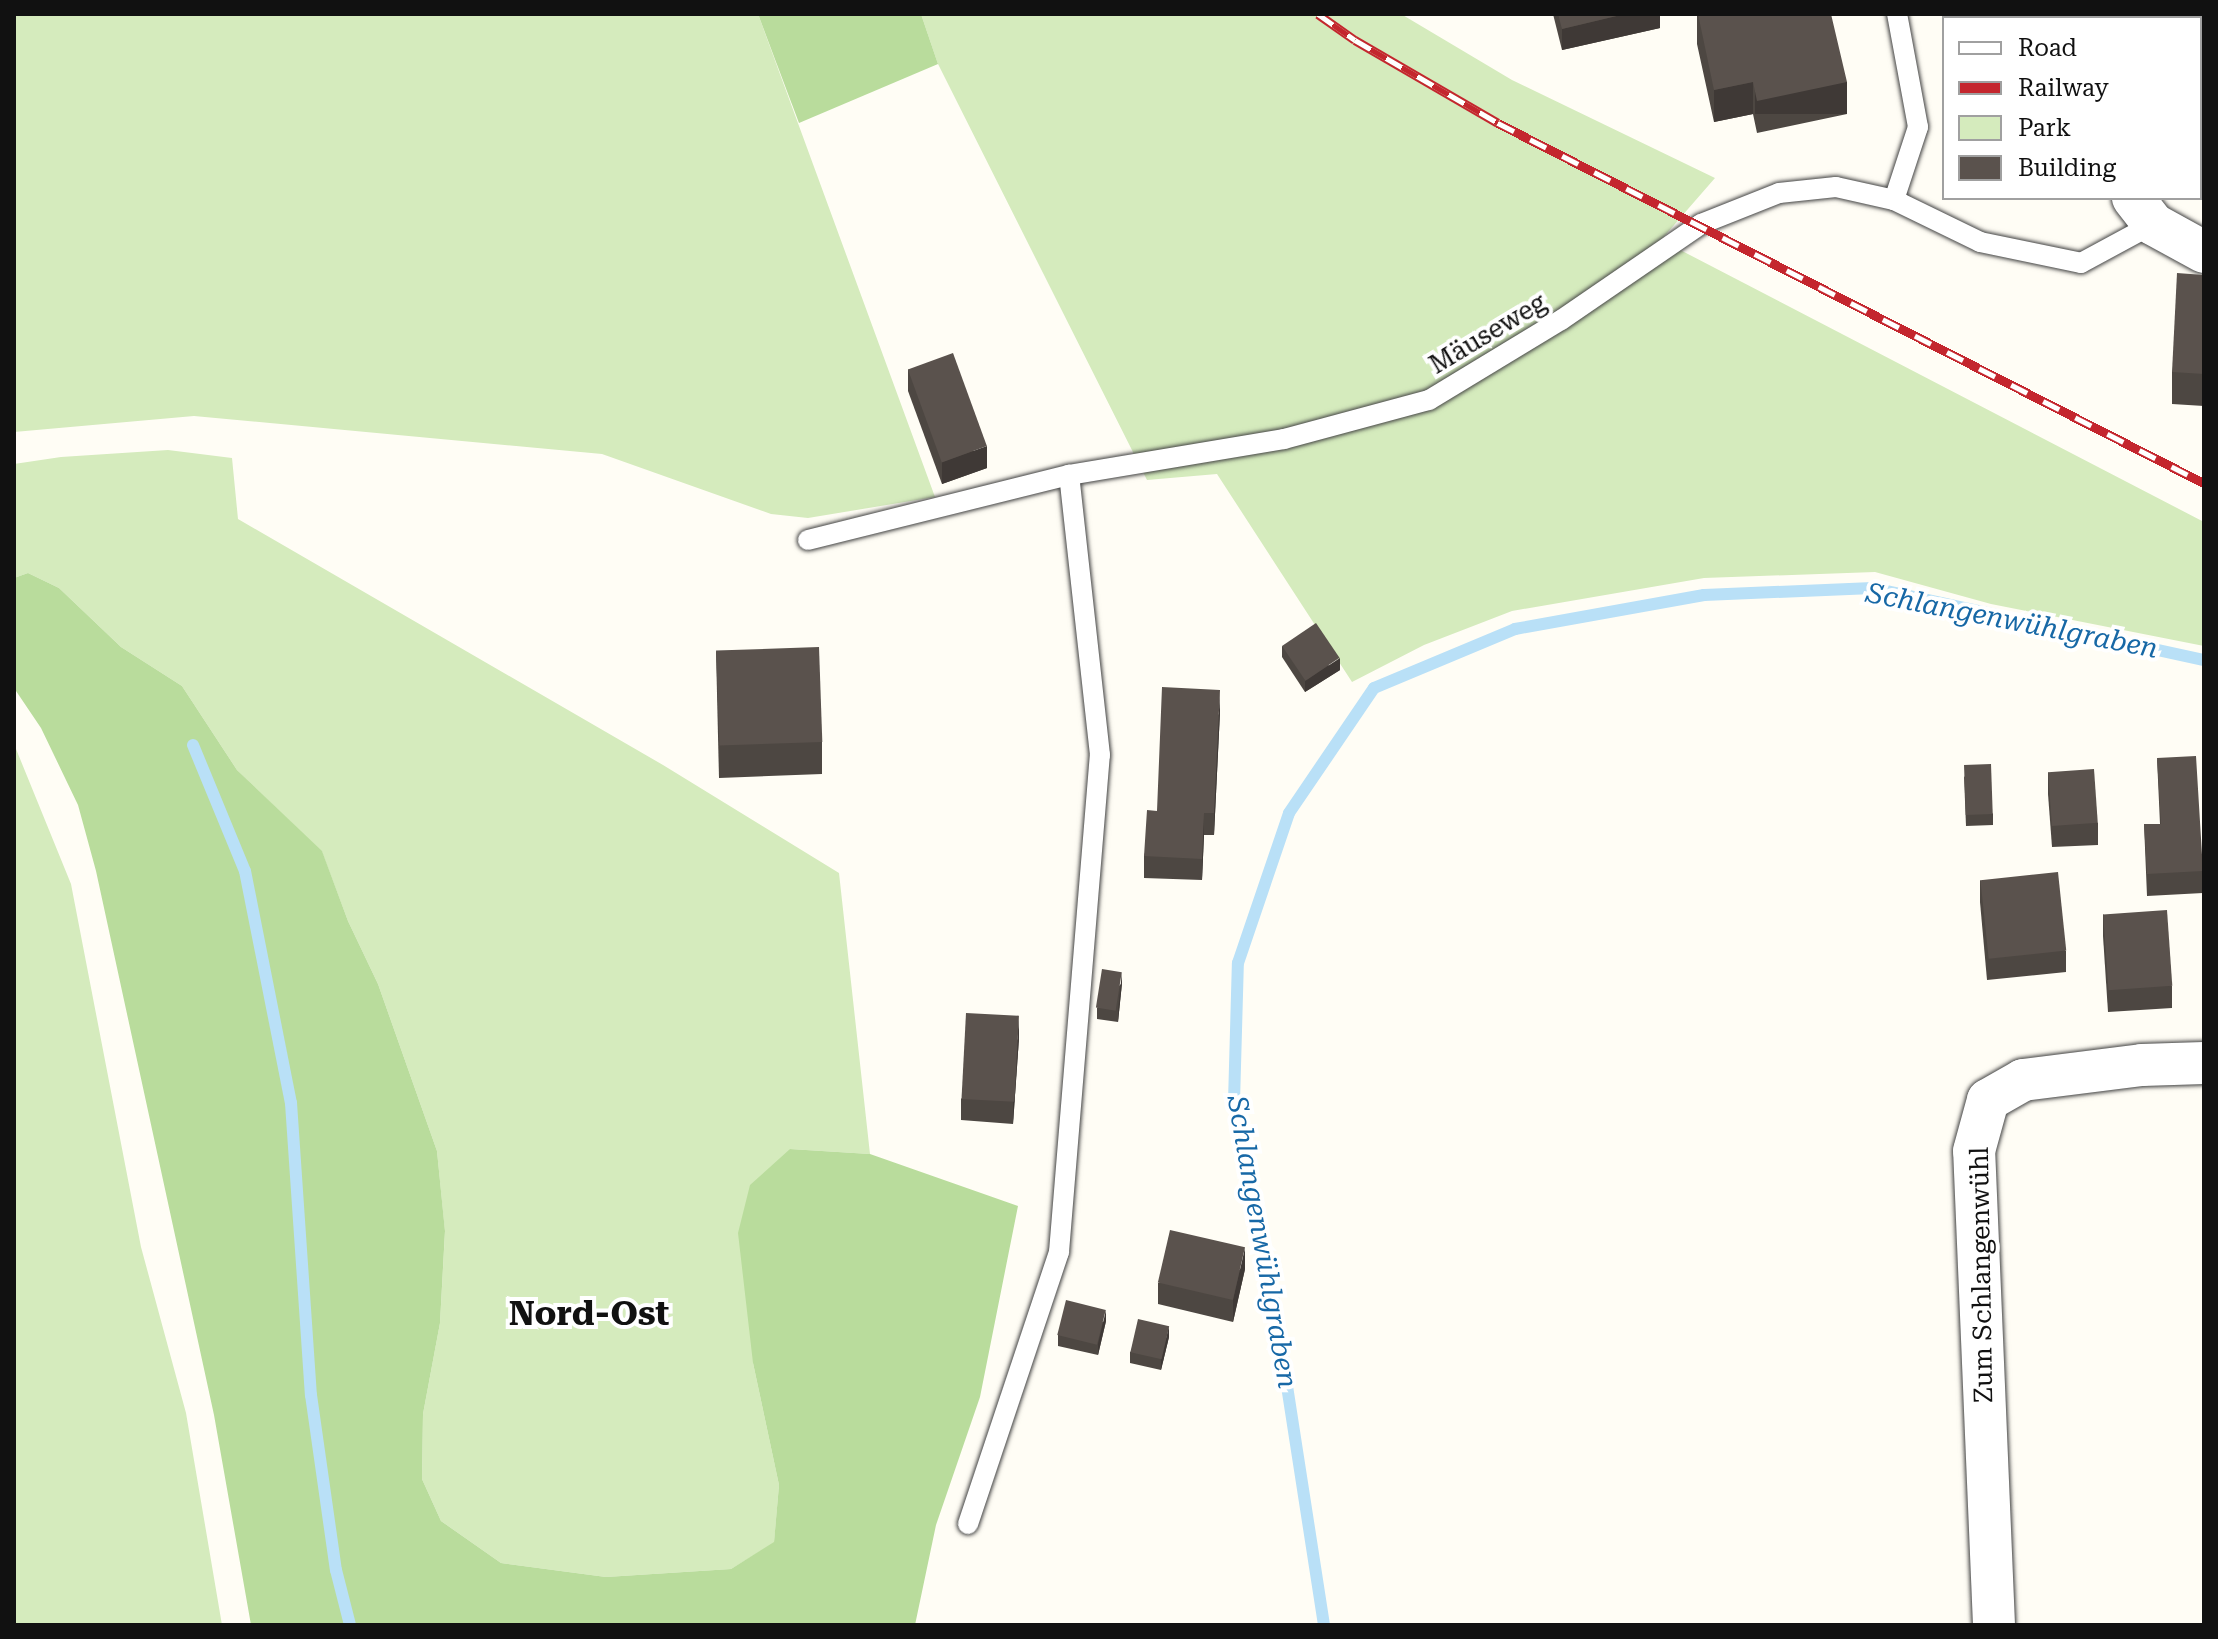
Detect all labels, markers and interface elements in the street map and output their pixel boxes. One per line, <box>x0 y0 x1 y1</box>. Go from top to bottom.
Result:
legend <box>1942 16 2202 200</box>
text: Road <box>2018 34 2077 62</box>
text: Railway <box>2018 74 2109 102</box>
text: Park <box>2018 114 2071 142</box>
text: Building <box>2018 154 2116 182</box>
street label: Mäuseweg <box>1424 287 1552 381</box>
water label: Schlangenwühlgraben <box>1863 576 2161 666</box>
water label: Schlangenwühlgraben <box>1220 1093 1304 1391</box>
street label: Zum Schlangenwühl <box>1964 1147 2000 1403</box>
district label: Nord-Ost <box>509 1294 669 1334</box>

